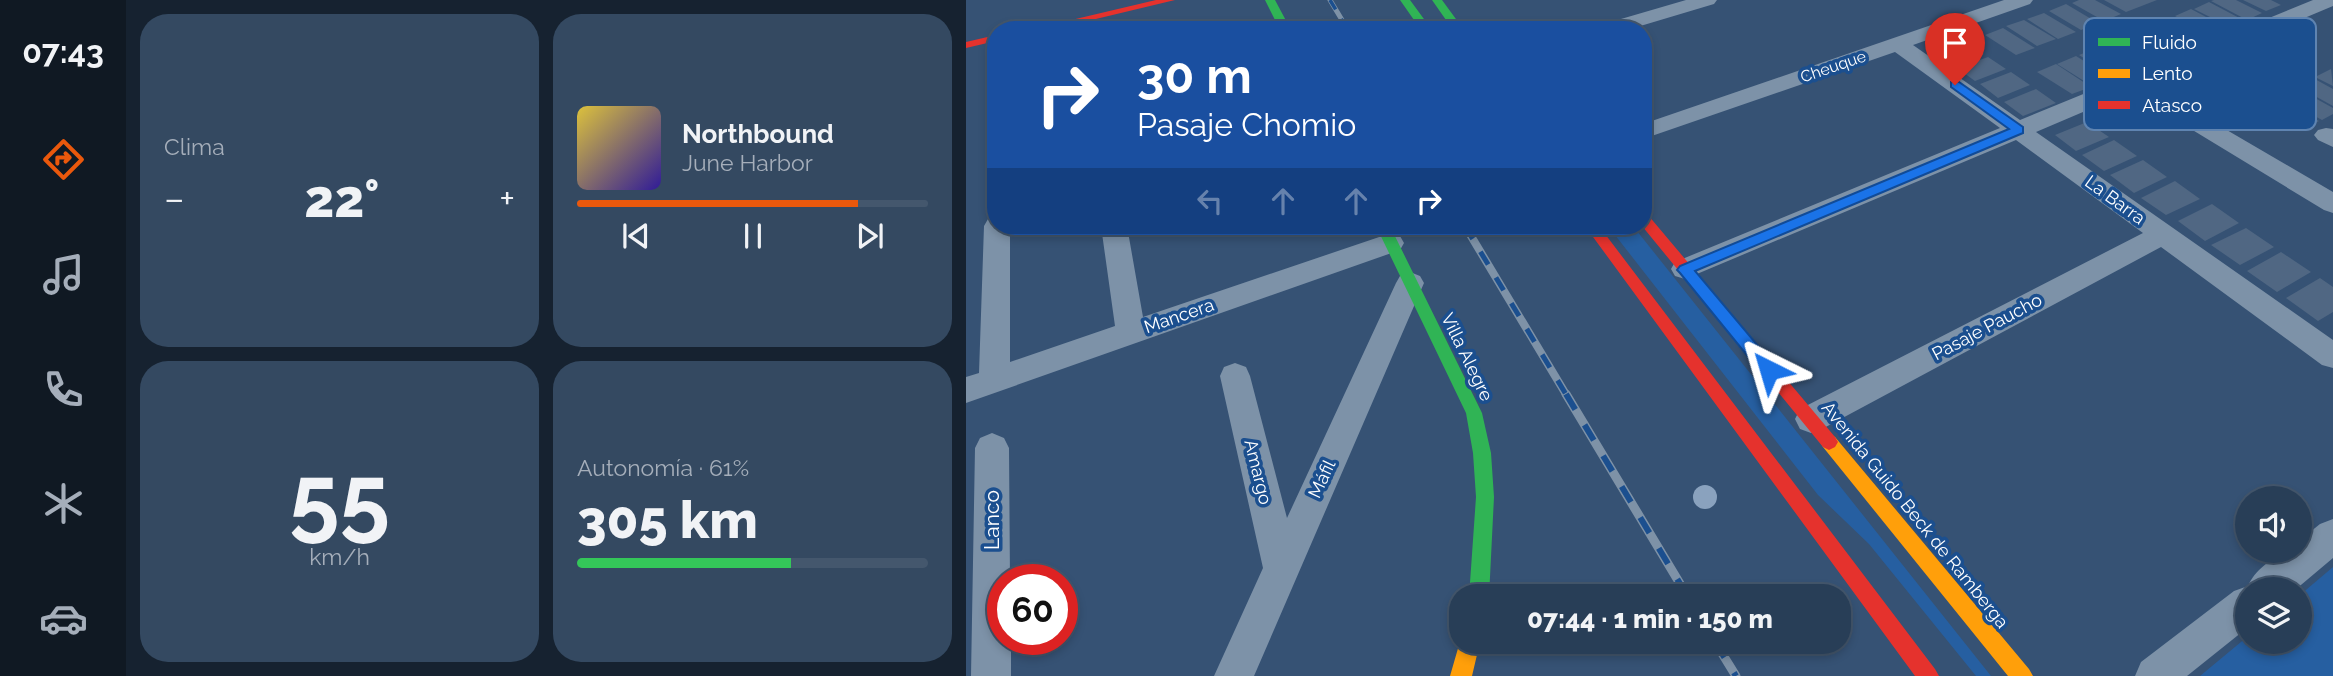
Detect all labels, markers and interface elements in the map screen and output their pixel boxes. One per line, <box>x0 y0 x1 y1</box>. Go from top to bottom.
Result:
pin <box>1925 13 1985 85</box>
legend <box>2084 18 2316 130</box>
icon: arrive <box>1936 24 1974 62</box>
text: Fluido <box>2142 31 2197 53</box>
text: 07:43 <box>22 33 104 70</box>
street label: Cheuque <box>1798 46 1868 87</box>
text: 30 m <box>1137 47 1252 104</box>
icon: right <box>1022 49 1113 140</box>
text: Lento <box>2142 62 2193 84</box>
text: Atasco <box>2142 94 2202 116</box>
text: Pasaje Chomio <box>1137 106 1356 143</box>
text: Northbound <box>682 119 834 149</box>
text: Clima <box>164 133 225 160</box>
icon: directions <box>39 135 88 184</box>
text: June Harbor <box>682 149 813 176</box>
text: 22° <box>304 168 380 229</box>
street label: La Barra <box>2081 171 2149 228</box>
text: − <box>164 176 184 221</box>
text: + <box>499 176 515 221</box>
icon: left <box>1191 182 1229 220</box>
icon: ahead <box>1264 182 1302 220</box>
icon: ahead <box>1337 182 1375 220</box>
icon: right <box>1410 182 1448 220</box>
icon: previous <box>617 217 655 255</box>
icon: pause <box>734 217 772 255</box>
icon: next <box>851 217 889 255</box>
icon: music <box>39 250 88 299</box>
street label: Pasaje Paucho <box>1928 289 2045 364</box>
street label: Mancera <box>1141 294 1217 337</box>
street label: Villa Alegre <box>1437 309 1498 405</box>
position arrow <box>1732 333 1806 407</box>
icon: phone <box>39 365 88 414</box>
street label: Avenida Guido Beck de Ramberga <box>1818 397 2013 632</box>
street label: Amargo <box>1240 437 1277 507</box>
text: 55 <box>289 444 390 551</box>
text: Autonomía · 61% <box>577 454 749 481</box>
street label: Máfil <box>1304 456 1339 501</box>
icon: climate <box>39 479 88 528</box>
map controls <box>2235 486 2312 654</box>
button: sound <box>2235 486 2312 563</box>
text: 305 km <box>577 489 758 550</box>
street label: Lanco <box>979 490 1004 550</box>
text: km/h <box>309 543 370 570</box>
speed limit sign: 60 <box>987 564 1078 655</box>
button: layers <box>2235 577 2312 654</box>
icon: car <box>39 594 88 643</box>
text: 07:44 · 1 min · 150 m <box>1527 604 1773 634</box>

